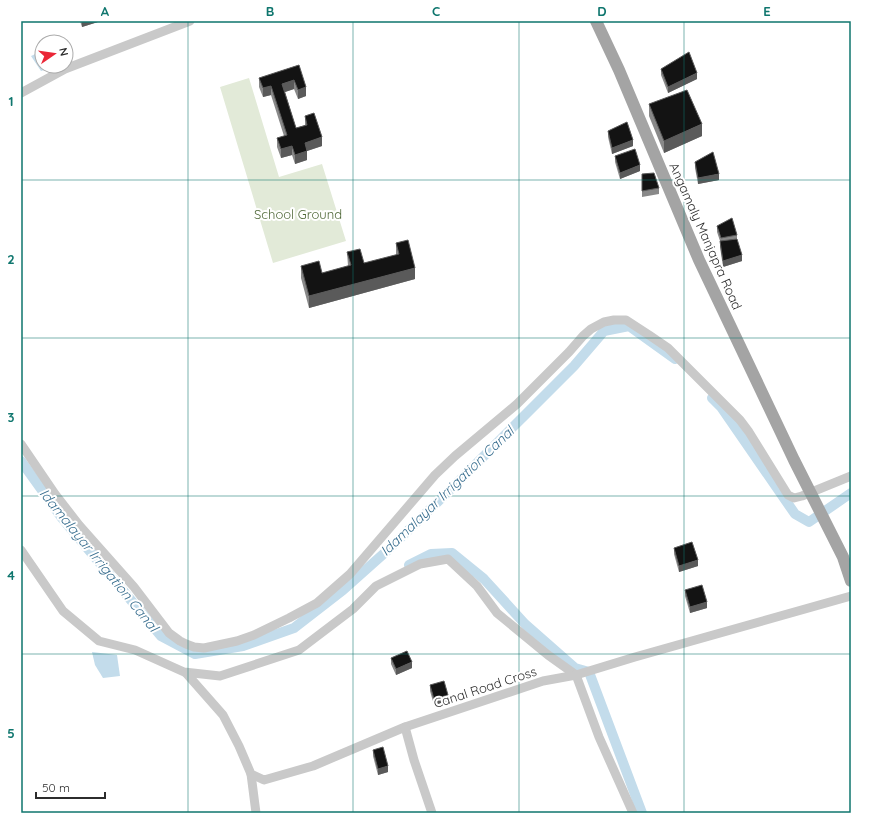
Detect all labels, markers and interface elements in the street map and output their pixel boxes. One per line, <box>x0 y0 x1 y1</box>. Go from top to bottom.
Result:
text: A <box>101 3 110 19</box>
text: B <box>266 3 274 19</box>
text: C <box>432 3 440 19</box>
text: D <box>597 3 607 19</box>
text: E <box>763 3 771 19</box>
north arrow <box>34 34 74 74</box>
text: N <box>56 46 71 57</box>
text: 1 <box>8 93 14 109</box>
street label: Angamaly Manjapra Road <box>666 160 746 312</box>
park label: School Ground <box>254 206 342 222</box>
text: 2 <box>7 251 15 267</box>
text: 3 <box>8 409 15 425</box>
water label: Idamalayar Irrigation Canal <box>376 421 519 560</box>
water label: Idamalayar Irrigation Canal <box>36 485 163 637</box>
text: 4 <box>7 567 15 583</box>
street label: Canal Road Cross <box>431 663 539 711</box>
text: 5 <box>7 725 15 741</box>
scale bar <box>36 774 105 800</box>
text: 50 m <box>42 780 70 795</box>

